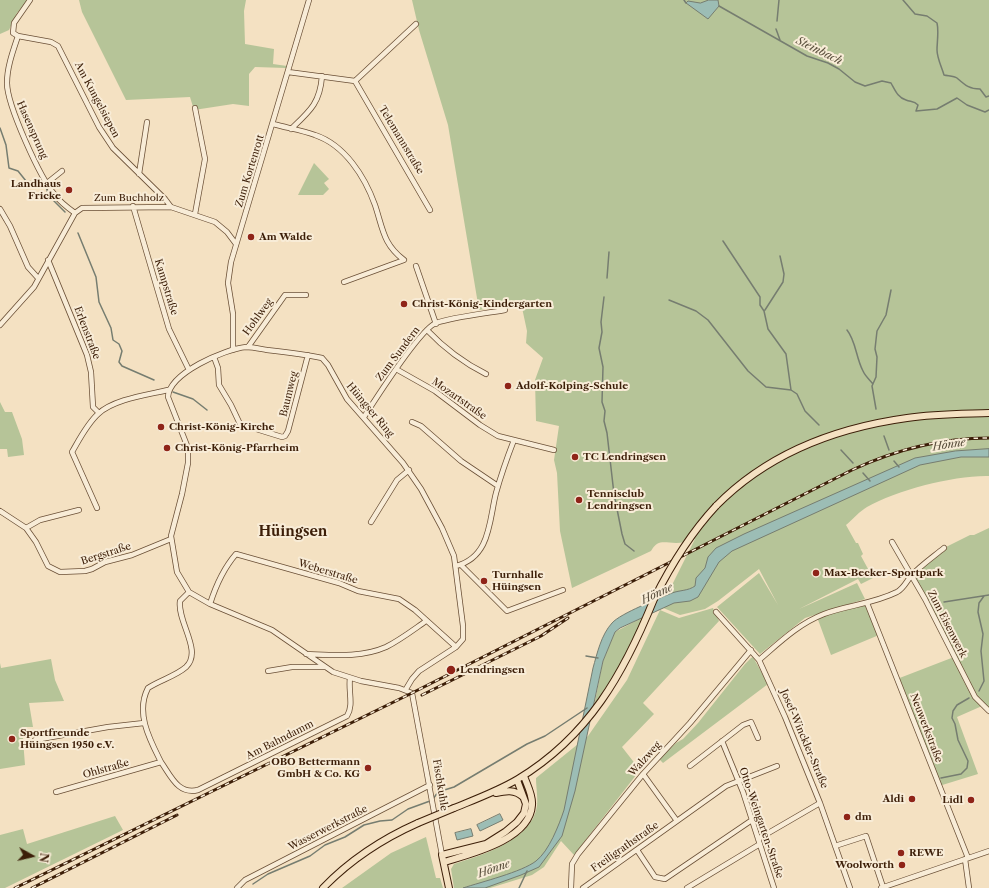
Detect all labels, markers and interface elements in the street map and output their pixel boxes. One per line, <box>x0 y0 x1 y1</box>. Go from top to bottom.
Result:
water label: Steinbach <box>794 34 844 68</box>
street label: Am Kungelsiepen <box>72 60 122 140</box>
street label: Hasensprung <box>14 99 50 161</box>
street label: Telemannstraße <box>376 104 426 176</box>
street label: Zum Kortenrott <box>233 133 267 209</box>
place label: Landhaus Fricke <box>11 178 61 202</box>
marker: Landhaus Fricke <box>64 185 74 195</box>
street label: Zum Buchholz <box>94 192 164 204</box>
place label: Am Walde <box>259 231 312 243</box>
marker: Am Walde <box>246 232 256 242</box>
street label: Kampstraße <box>152 257 180 317</box>
street label: Hohlweg <box>241 296 275 338</box>
place label: Christ-König-Kindergarten <box>412 298 552 310</box>
marker: Christ-König-Kindergarten <box>399 299 409 309</box>
street label: Erlenstraße <box>71 305 103 361</box>
street label: Zum Sundern <box>374 324 422 384</box>
street label: Baumweg <box>278 370 300 418</box>
street label: Mozartstraße <box>429 376 489 422</box>
street label: Hüingser Ring <box>344 380 396 440</box>
place label: Adolf-Kolping-Schule <box>516 380 628 392</box>
marker: Adolf-Kolping-Schule <box>503 381 513 391</box>
place label: Christ-König-Kirche <box>169 421 275 433</box>
marker: Christ-König-Kirche <box>156 422 166 432</box>
water label: Hönne <box>931 436 967 454</box>
place label: Christ-König-Pfarrheim <box>175 442 299 454</box>
marker: Christ-König-Pfarrheim <box>162 443 172 453</box>
place label: TC Lendringsen <box>583 451 666 463</box>
marker: TC Lendringsen <box>570 452 580 462</box>
place label: Tennisclub Lendringsen <box>587 488 652 512</box>
marker: Tennisclub Lendringsen <box>574 495 584 505</box>
district label: Hüingsen <box>259 524 327 540</box>
street label: Bergstraße <box>79 540 133 568</box>
street label: Weberstraße <box>297 557 359 587</box>
place label: Max-Becker-Sportpark <box>824 567 943 579</box>
marker: Max-Becker-Sportpark <box>811 568 821 578</box>
place label: Turnhalle Hüingsen <box>492 569 543 592</box>
marker: Turnhalle Hüingsen <box>479 576 489 586</box>
water label: Hönne <box>639 581 675 607</box>
street label: Zum Eisenwerk <box>925 588 969 660</box>
marker: Lendringsen <box>445 664 457 676</box>
place label: Lendringsen <box>460 664 525 676</box>
street label: Josef-Winckler-Straße <box>778 688 830 790</box>
street label: Neuwerkstraße <box>907 692 945 764</box>
street label: Am Bahndamm <box>244 718 316 762</box>
place label: Sportfreunde Hüingsen 1950 e.V. <box>20 727 114 750</box>
marker: Sportfreunde Hüingsen 1950 e.V. <box>7 734 17 744</box>
street label: Walzweg <box>626 739 664 779</box>
place label: OBO Bettermann GmbH & Co. KG <box>271 756 360 780</box>
street label: Ohlstraße <box>82 757 130 781</box>
street label: Fischkuhle <box>430 758 450 812</box>
marker: OBO Bettermann GmbH & Co. KG <box>363 763 373 773</box>
street label: Otto-Weingarten-Straße <box>736 766 786 880</box>
place label: Aldi <box>883 793 904 805</box>
marker: Aldi <box>907 794 917 804</box>
place label: Lidl <box>942 794 963 806</box>
marker: Lidl <box>966 795 976 805</box>
street label: Wasserwerkstraße <box>286 803 370 853</box>
place label: dm <box>855 811 872 823</box>
marker: dm <box>842 812 852 822</box>
street label: Freiligrathstraße <box>589 819 661 875</box>
north arrow <box>12 836 52 876</box>
place label: REWE <box>909 847 943 859</box>
marker: REWE <box>896 848 906 858</box>
text: N <box>36 852 51 863</box>
water label: Hönne <box>476 857 512 881</box>
place label: Woolworth <box>835 859 894 871</box>
marker: Woolworth <box>897 860 907 870</box>

